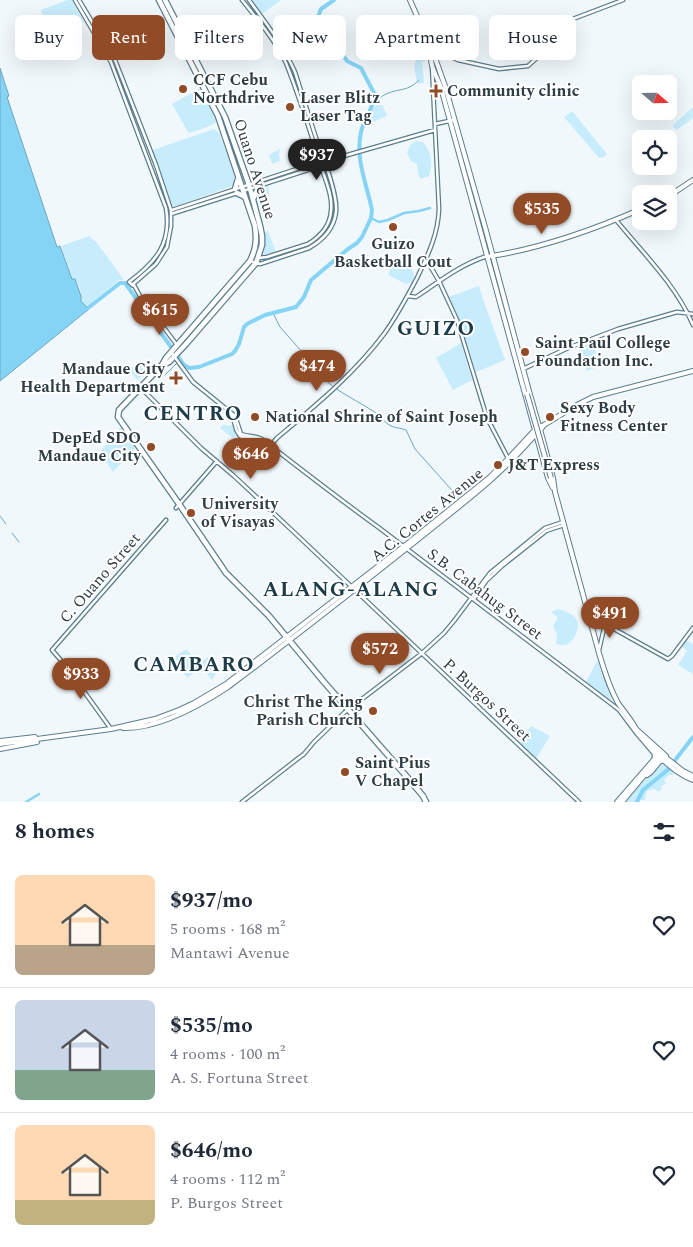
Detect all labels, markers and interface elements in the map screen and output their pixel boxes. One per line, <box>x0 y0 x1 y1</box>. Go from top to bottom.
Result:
chip: Buy <box>15 15 82 60</box>
chip: Rent <box>92 15 165 60</box>
chip: Filters <box>175 15 263 60</box>
chip: New <box>273 15 346 60</box>
chip: Apartment <box>356 15 479 60</box>
chip: House <box>489 15 576 60</box>
place label: CCF Cebu Northdrive <box>193 68 275 110</box>
north arrow <box>632 75 678 120</box>
map controls <box>632 75 677 230</box>
place label: Community clinic <box>447 79 580 103</box>
marker: CCF Cebu Northdrive <box>177 83 189 95</box>
marker: Community clinic <box>429 84 443 98</box>
place label: Laser Blitz Laser Tag <box>300 86 380 128</box>
marker: Laser Blitz Laser Tag <box>284 101 296 113</box>
street label: Ouano Avenue <box>227 116 283 222</box>
button: locate <box>632 130 677 175</box>
pin: $937 <box>287 138 347 181</box>
text: $937 <box>299 143 335 167</box>
button: layers <box>632 185 677 230</box>
pin: $535 <box>512 192 572 235</box>
text: $535 <box>524 197 560 221</box>
marker: Guizo Basketball Cout <box>387 221 399 233</box>
place label: Guizo Basketball Cout <box>334 232 452 274</box>
pin: $615 <box>130 294 190 336</box>
text: $615 <box>142 298 178 322</box>
district label: GUIZO <box>397 313 475 345</box>
place label: Saint Paul College Foundation Inc. <box>535 331 671 373</box>
marker: Saint Paul College Foundation Inc. <box>519 346 531 358</box>
pin: $474 <box>287 350 347 392</box>
text: $474 <box>299 354 335 378</box>
place label: Mandaue City Health Department <box>20 357 166 399</box>
marker: Mandaue City Health Department <box>169 371 183 385</box>
place label: Sexy Body Fitness Center <box>560 396 667 438</box>
district label: CENTRO <box>144 398 242 430</box>
place label: National Shrine of Saint Joseph <box>265 405 498 429</box>
marker: National Shrine of Saint Joseph <box>249 411 261 423</box>
marker: Sexy Body Fitness Center <box>544 411 556 423</box>
place label: DepEd SDO Mandaue City <box>38 426 142 468</box>
pin: $646 <box>221 438 281 480</box>
marker: DepEd SDO Mandaue City <box>145 441 157 453</box>
text: $646 <box>233 442 269 466</box>
place label: J&T Express <box>508 453 600 477</box>
marker: J&T Express <box>492 459 504 471</box>
street label: A.C. Cortes Avenue <box>365 462 489 568</box>
place label: University of Visayas <box>201 492 279 534</box>
marker: University of Visayas <box>185 507 197 519</box>
street label: C. Ouano Street <box>54 527 146 629</box>
street label: S.B. Cabahug Street <box>422 542 548 646</box>
district label: ALANG-ALANG <box>263 574 439 606</box>
pin: $491 <box>580 596 640 639</box>
text: $491 <box>592 601 628 625</box>
pin: $572 <box>350 632 410 675</box>
text: $572 <box>362 637 398 661</box>
district label: CAMBARO <box>133 649 255 681</box>
street label: P. Burgos Street <box>438 653 537 747</box>
pin: $933 <box>51 658 111 700</box>
text: $933 <box>63 662 99 686</box>
place label: Christ The King Parish Church <box>243 690 363 732</box>
marker: Christ The King Parish Church <box>367 705 379 717</box>
place label: Saint Pius V Chapel <box>355 751 431 793</box>
marker: Saint Pius V Chapel <box>339 766 351 778</box>
text: 8 homes <box>15 816 95 848</box>
icon: filters <box>650 818 678 846</box>
text: $937/mo <box>170 885 253 917</box>
icon: home <box>55 895 115 955</box>
icon: heart <box>650 911 678 939</box>
text: 5 rooms · 168 m² <box>170 917 285 941</box>
text: Mantawi Avenue <box>170 941 290 965</box>
text: $535/mo <box>170 1010 253 1042</box>
icon: home <box>55 1020 115 1080</box>
icon: heart <box>650 1036 678 1064</box>
text: 4 rooms · 100 m² <box>170 1042 285 1066</box>
text: A. S. Fortuna Street <box>170 1066 308 1090</box>
text: $646/mo <box>170 1135 253 1167</box>
icon: home <box>55 1145 115 1205</box>
icon: heart <box>650 1161 678 1189</box>
text: 4 rooms · 112 m² <box>170 1167 285 1191</box>
text: P. Burgos Street <box>170 1191 283 1215</box>

